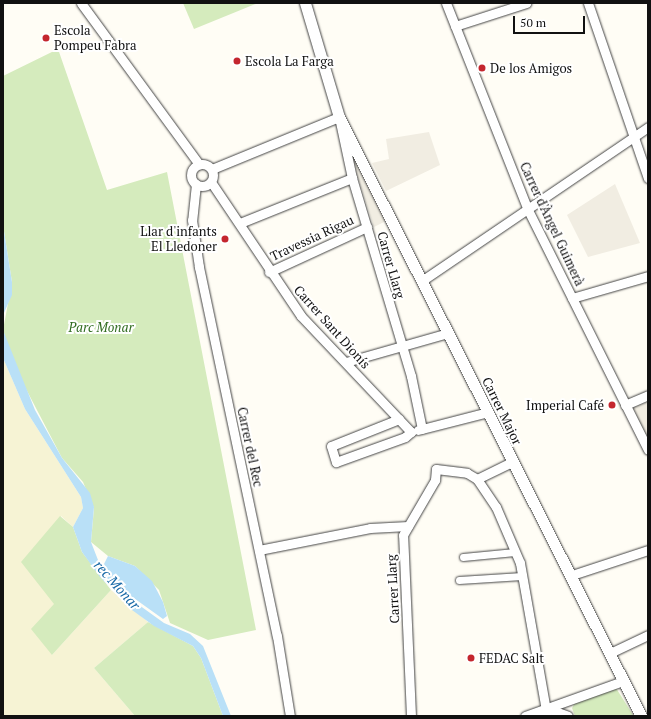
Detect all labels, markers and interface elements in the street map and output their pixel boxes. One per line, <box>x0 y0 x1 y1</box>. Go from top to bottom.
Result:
scale bar <box>515 8 587 34</box>
text: 50 m <box>520 15 546 30</box>
place label: Escola Pompeu Fabra <box>54 23 137 54</box>
marker: Escola Pompeu Fabra <box>41 33 51 43</box>
place label: Escola La Farga <box>245 53 334 69</box>
marker: Escola La Farga <box>232 56 242 66</box>
place label: De los Amigos <box>490 60 572 76</box>
marker: De los Amigos <box>477 63 487 73</box>
street label: Carrer d'Àngel Guimerà <box>516 160 588 288</box>
street label: Travessia Rigau <box>268 212 356 264</box>
place label: Llar d'infants El Lledoner <box>140 224 217 255</box>
street label: Carrer Llarg <box>374 230 408 300</box>
marker: Llar d'infants El Lledoner <box>220 234 230 244</box>
street label: Carrer Sant Dionís <box>291 282 373 372</box>
park label: Parc Monar <box>68 319 134 335</box>
street label: Carrer Major <box>479 375 525 447</box>
place label: Imperial Café <box>526 397 604 413</box>
marker: Imperial Café <box>607 400 617 410</box>
street label: Carrer del Rec <box>234 406 266 488</box>
street label: Carrer Llarg <box>383 554 403 624</box>
water label: rec Monar <box>90 557 144 613</box>
place label: FEDAC Salt <box>479 650 544 666</box>
marker: FEDAC Salt <box>466 653 476 663</box>

